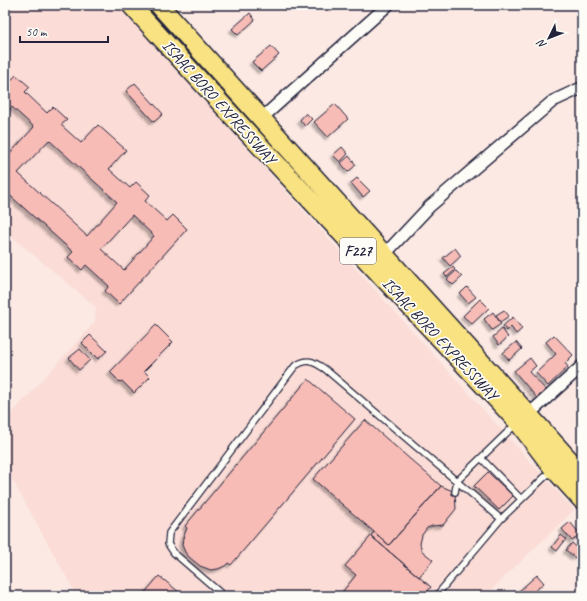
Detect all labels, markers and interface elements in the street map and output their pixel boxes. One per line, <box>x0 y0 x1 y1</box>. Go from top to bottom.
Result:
scale bar <box>20 18 108 44</box>
north arrow <box>529 18 569 58</box>
text: 50 m <box>26 24 48 40</box>
street label: ISAAC BORO EXPRESSWAY <box>158 36 282 171</box>
text: N <box>533 36 549 52</box>
road number: F227 <box>340 238 376 264</box>
street label: ISAAC BORO EXPRESSWAY <box>378 273 504 407</box>

